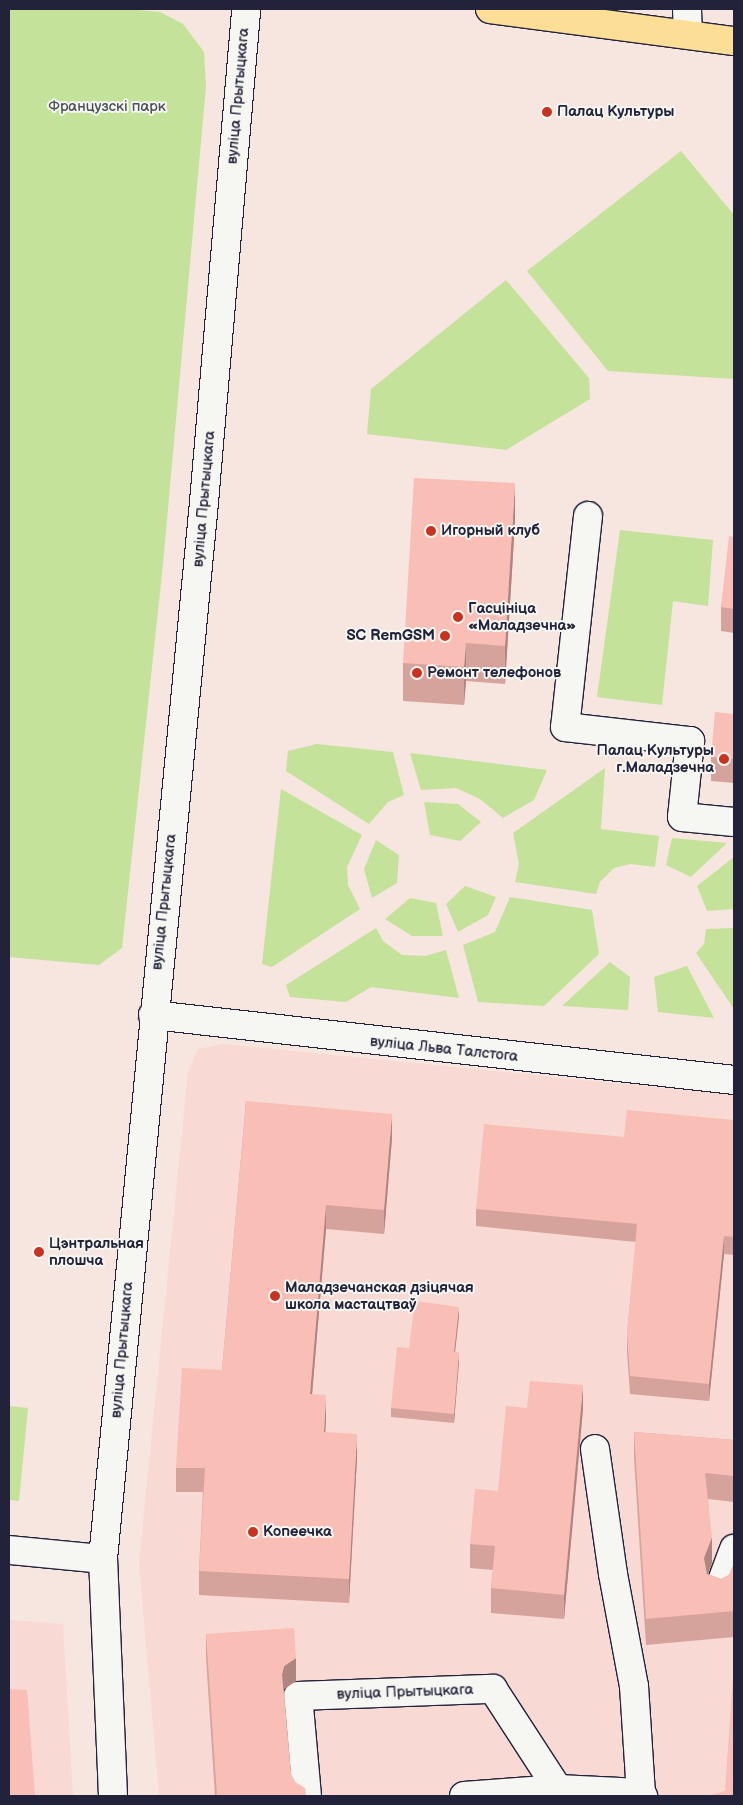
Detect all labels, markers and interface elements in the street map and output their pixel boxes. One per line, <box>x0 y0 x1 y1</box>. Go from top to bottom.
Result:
street label: вуліца Прытыцкага <box>223 27 253 165</box>
park label: Французскі парк <box>48 98 166 116</box>
place label: Палац Культуры <box>557 103 674 121</box>
marker: Палац Культуры <box>541 106 553 118</box>
street label: вуліца Прытыцкага <box>189 430 219 568</box>
place label: Игорный клуб <box>441 522 540 540</box>
marker: Игорный клуб <box>425 525 437 537</box>
place label: Гасцініца «Маладзечна» <box>468 599 576 634</box>
marker: Гасцініца «Маладзечна» <box>452 611 464 623</box>
place label: SC RemGSM <box>346 627 435 645</box>
marker: SC RemGSM <box>439 630 451 642</box>
place label: Ремонт телефонов <box>427 664 561 682</box>
marker: Ремонт телефонов <box>411 667 423 679</box>
place label: Палац Культуры г.Маладзечна <box>597 741 714 776</box>
marker: Палац Культуры г.Маладзечна <box>718 753 730 765</box>
street label: вуліца Прытыцкага <box>148 833 180 971</box>
street label: вуліца Льва Талстога <box>369 1032 519 1066</box>
place label: Цэнтральная плошча <box>49 1234 144 1269</box>
marker: Цэнтральная плошча <box>33 1246 45 1258</box>
place label: Маладзечанская дзіцячая школа мастацтваў <box>285 1278 474 1313</box>
street label: вуліца Прытыцкага <box>107 1281 137 1419</box>
marker: Маладзечанская дзіцячая школа мастацтваў <box>269 1290 281 1302</box>
place label: Копеечка <box>263 1523 332 1541</box>
marker: Копеечка <box>247 1526 259 1538</box>
street label: вуліца Прытыцкага <box>336 1681 474 1703</box>

